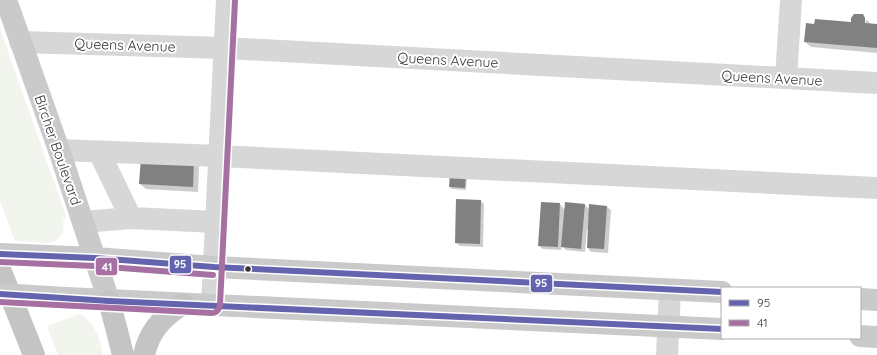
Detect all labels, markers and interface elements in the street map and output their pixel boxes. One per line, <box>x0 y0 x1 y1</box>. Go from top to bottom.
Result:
street label: Queens Avenue <box>74 34 176 56</box>
street label: Queens Avenue <box>397 48 499 72</box>
street label: Queens Avenue <box>721 66 823 90</box>
street label: Bircher Boulevard <box>31 93 85 207</box>
line badge: 95 <box>169 255 192 274</box>
line badge: 41 <box>95 257 118 276</box>
text: 95 <box>174 257 186 271</box>
text: 41 <box>102 260 112 274</box>
unlabelled marker <box>243 264 253 274</box>
line badge: 95 <box>530 274 553 293</box>
text: 95 <box>535 276 547 290</box>
legend <box>721 287 861 339</box>
text: 95 <box>757 295 770 310</box>
text: 41 <box>757 315 768 330</box>

